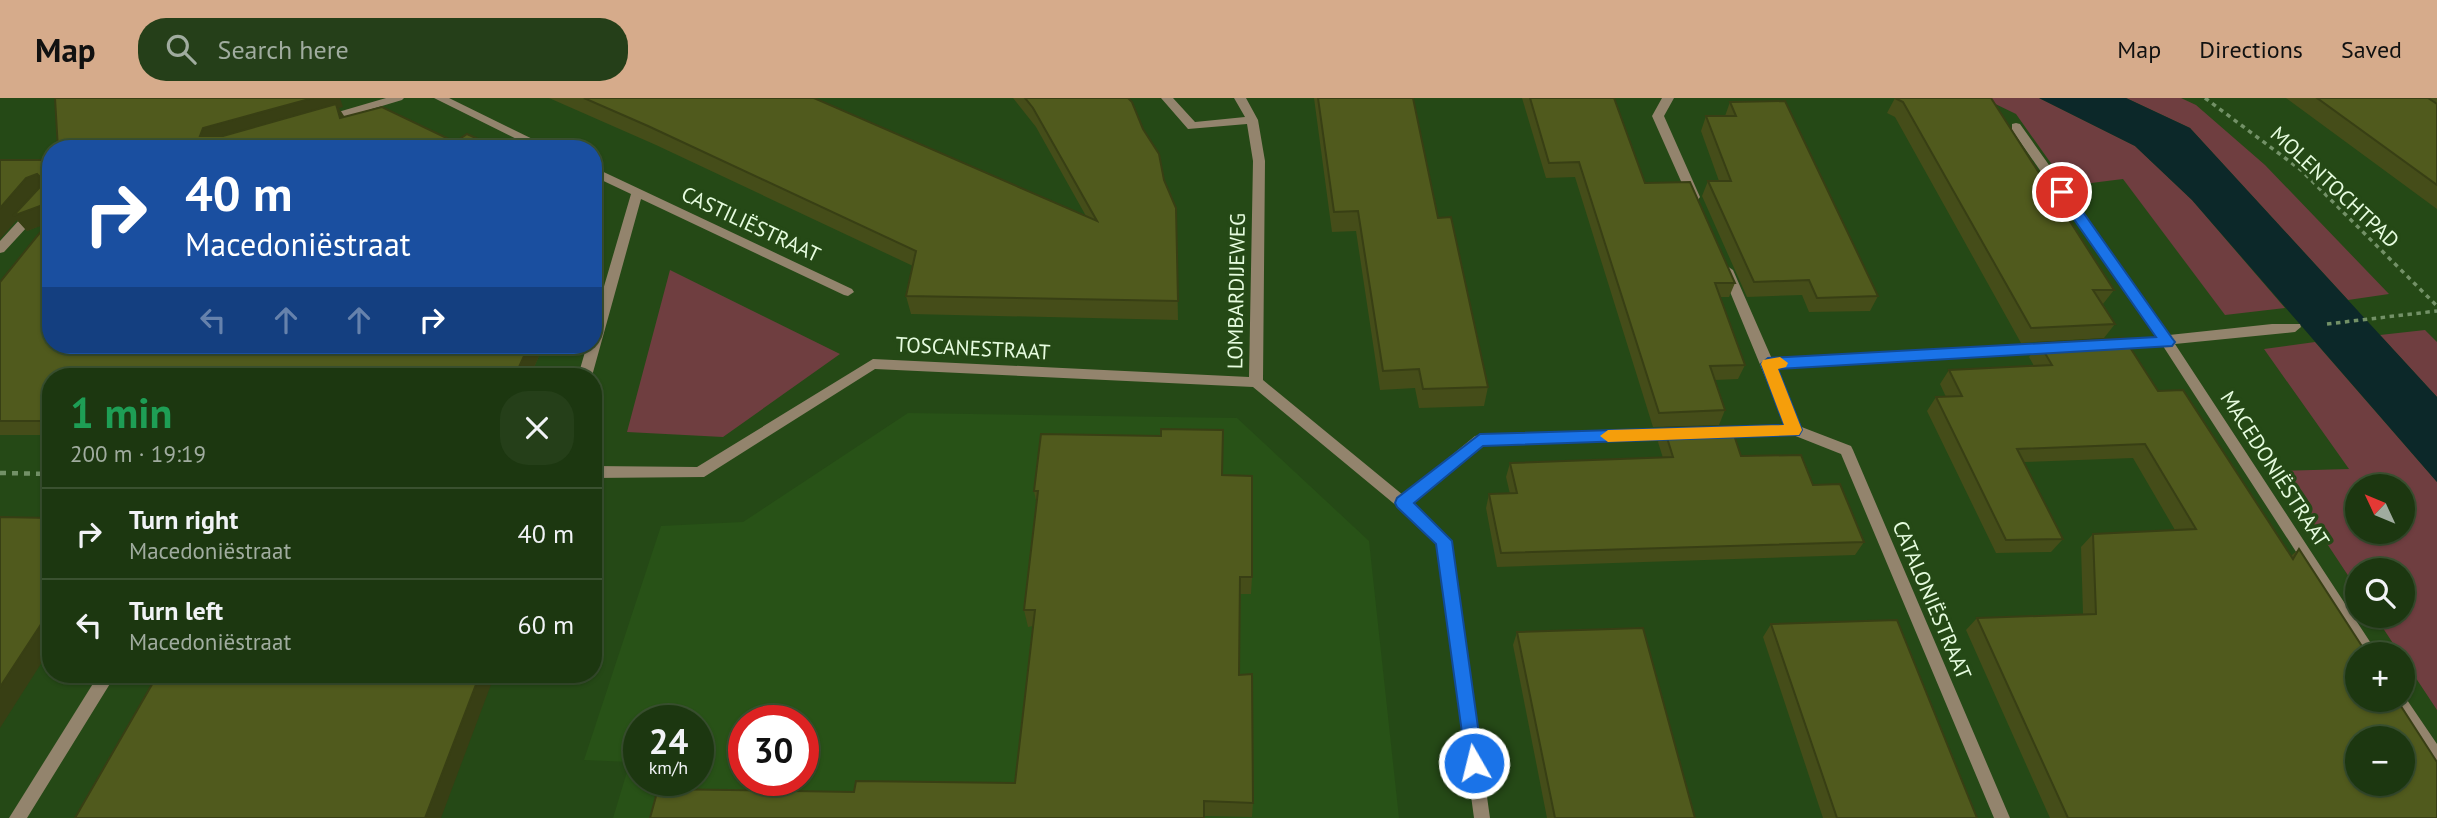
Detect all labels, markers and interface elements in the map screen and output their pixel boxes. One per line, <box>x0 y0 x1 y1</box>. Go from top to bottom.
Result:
search box <box>138 18 628 81</box>
text: Map <box>35 28 96 71</box>
icon: search <box>162 30 200 68</box>
text: Search here <box>218 33 349 66</box>
text: Map <box>2117 34 2161 65</box>
text: Directions <box>2199 34 2303 65</box>
text: Saved <box>2341 34 2402 65</box>
street label: MOLENTOCHTPAD <box>2265 120 2405 254</box>
text: 40 m <box>185 161 292 225</box>
pin <box>2032 162 2092 222</box>
icon: right <box>70 168 161 259</box>
icon: arrive <box>2043 173 2081 211</box>
street label: CASTILIËSTRAAT <box>677 180 825 268</box>
street label: LOMBARDIJEWEG <box>1221 213 1251 369</box>
text: Macedoniëstraat <box>185 223 411 265</box>
icon: left <box>194 301 232 339</box>
icon: ahead <box>267 301 305 339</box>
icon: ahead <box>340 301 378 339</box>
icon: right <box>413 301 451 339</box>
street label: TOSCANESTRAAT <box>895 330 1051 366</box>
text: 1 min <box>70 385 172 440</box>
street label: MACEDONIËSTRAAT <box>2214 386 2336 552</box>
button: close <box>500 391 574 465</box>
text: 200 m · 19:19 <box>70 439 206 468</box>
north arrow <box>2345 474 2415 544</box>
map controls <box>2345 474 2415 796</box>
text: Turn right <box>129 503 238 536</box>
icon: right <box>70 515 108 553</box>
text: 40 m <box>518 517 574 550</box>
street label: CATALONIËSTRAAT <box>1886 517 1978 684</box>
text: Macedoniëstraat <box>129 536 291 565</box>
button: search <box>2345 558 2415 628</box>
text: Turn left <box>129 594 223 627</box>
icon: left <box>70 606 108 644</box>
text: 60 m <box>518 608 574 641</box>
text: Macedoniëstraat <box>129 627 291 656</box>
button: + <box>2345 642 2415 712</box>
speed limit sign: 30 <box>728 705 819 796</box>
text: 24 <box>649 718 688 764</box>
position arrow <box>1437 726 1511 800</box>
button: − <box>2345 726 2415 796</box>
text: km/h <box>649 756 688 779</box>

